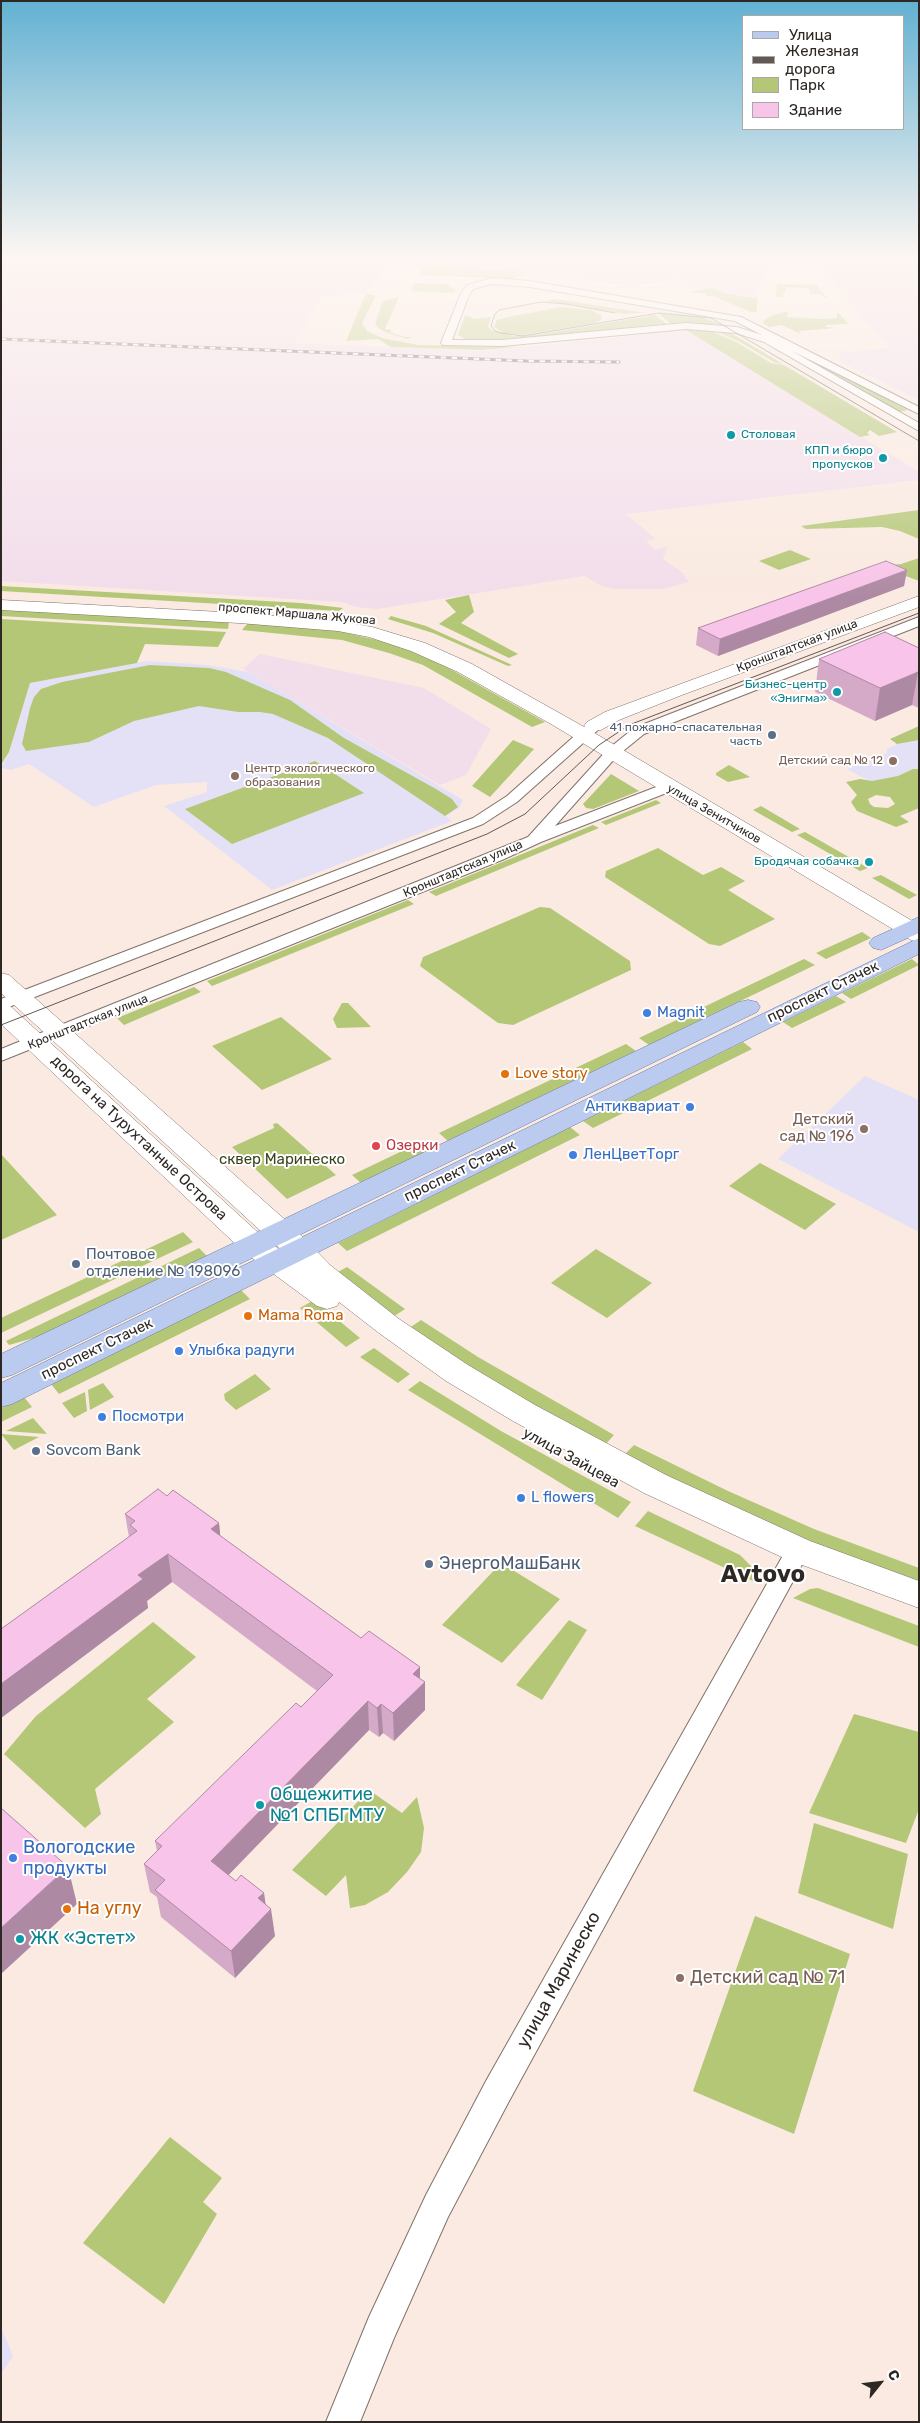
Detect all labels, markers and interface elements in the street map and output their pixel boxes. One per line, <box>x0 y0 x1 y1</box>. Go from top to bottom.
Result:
legend <box>742 15 905 130</box>
text: Улица <box>789 26 832 44</box>
text: Железная дорога <box>785 42 859 78</box>
text: Парк <box>789 76 825 94</box>
text: Здание <box>789 101 842 119</box>
place label: Столовая <box>741 428 796 442</box>
marker: Столовая <box>725 429 737 441</box>
place label: КПП и бюро пропусков <box>804 444 873 472</box>
marker: КПП и бюро пропусков <box>877 452 889 464</box>
street label: проспект Маршала Жукова <box>218 600 376 628</box>
street label: Кронштадтская улица <box>735 616 859 676</box>
place label: Бизнес-центр «Энигма» <box>745 678 827 706</box>
marker: Бизнес-центр «Энигма» <box>831 686 843 698</box>
place label: 41 пожарно-спасательная часть <box>609 721 762 749</box>
marker: 41 пожарно-спасательная часть <box>766 729 778 741</box>
place label: Детский сад № 12 <box>779 754 883 768</box>
marker: Детский сад № 12 <box>887 755 899 767</box>
place label: Центр экологического образования <box>245 762 375 790</box>
marker: Центр экологического образования <box>229 770 241 782</box>
street label: улица Зенитчиков <box>664 781 764 847</box>
street label: Кронштадтская улица <box>401 837 525 901</box>
place label: Бродячая собачка <box>754 855 859 869</box>
marker: Бродячая собачка <box>863 856 875 868</box>
street label: проспект Стачек <box>764 957 882 1027</box>
street label: Кронштадтская улица <box>26 991 150 1053</box>
place label: Magnit <box>657 1004 705 1022</box>
marker: Magnit <box>641 1007 653 1019</box>
street label: дорога на Турухтанные Острова <box>47 1052 231 1224</box>
place label: Love story <box>515 1065 588 1083</box>
marker: Love story <box>499 1068 511 1080</box>
place label: Антиквариат <box>585 1098 680 1116</box>
marker: Антиквариат <box>684 1101 696 1113</box>
place label: Детский сад № 196 <box>780 1111 854 1146</box>
marker: Детский сад № 196 <box>858 1123 870 1135</box>
street label: проспект Стачек <box>401 1136 519 1206</box>
place label: Озерки <box>386 1137 438 1155</box>
marker: Озерки <box>370 1140 382 1152</box>
place label: ЛенЦветТорг <box>583 1146 679 1164</box>
marker: ЛенЦветТорг <box>567 1149 579 1161</box>
park label: сквер Маринеско <box>219 1151 345 1169</box>
place label: Почтовое отделение № 198096 <box>86 1246 240 1281</box>
marker: Почтовое отделение № 198096 <box>70 1258 82 1270</box>
place label: Mama Roma <box>258 1307 343 1325</box>
marker: Mama Roma <box>242 1310 254 1322</box>
street label: проспект Стачек <box>38 1314 156 1384</box>
place label: Улыбка радуги <box>189 1342 295 1360</box>
marker: Улыбка радуги <box>173 1345 185 1357</box>
place label: Посмотри <box>112 1408 184 1426</box>
marker: Посмотри <box>96 1411 108 1423</box>
street label: улица Зайцева <box>519 1424 623 1492</box>
place label: Sovcom Bank <box>46 1442 141 1460</box>
marker: Sovcom Bank <box>30 1445 42 1457</box>
place label: L flowers <box>531 1489 594 1507</box>
marker: L flowers <box>515 1492 527 1504</box>
place label: ЭнергоМашБанк <box>439 1553 581 1575</box>
marker: ЭнергоМашБанк <box>423 1558 435 1570</box>
district label: Avtovo <box>721 1561 805 1589</box>
place label: Общежитие №1 СПБГМТУ <box>270 1784 384 1826</box>
marker: Общежитие №1 СПБГМТУ <box>254 1799 266 1811</box>
place label: Вологодские продукты <box>23 1837 135 1880</box>
marker: Вологодские продукты <box>7 1852 19 1864</box>
place label: На углу <box>77 1898 142 1920</box>
marker: На углу <box>61 1903 73 1915</box>
street label: улица Маринеско <box>513 1908 605 2052</box>
place label: ЖК «Эстет» <box>30 1928 136 1950</box>
marker: ЖК «Эстет» <box>14 1933 26 1945</box>
place label: Детский сад № 71 <box>690 1967 845 1989</box>
marker: Детский сад № 71 <box>674 1972 686 1984</box>
north arrow <box>855 2358 905 2408</box>
text: С <box>884 2367 903 2384</box>

